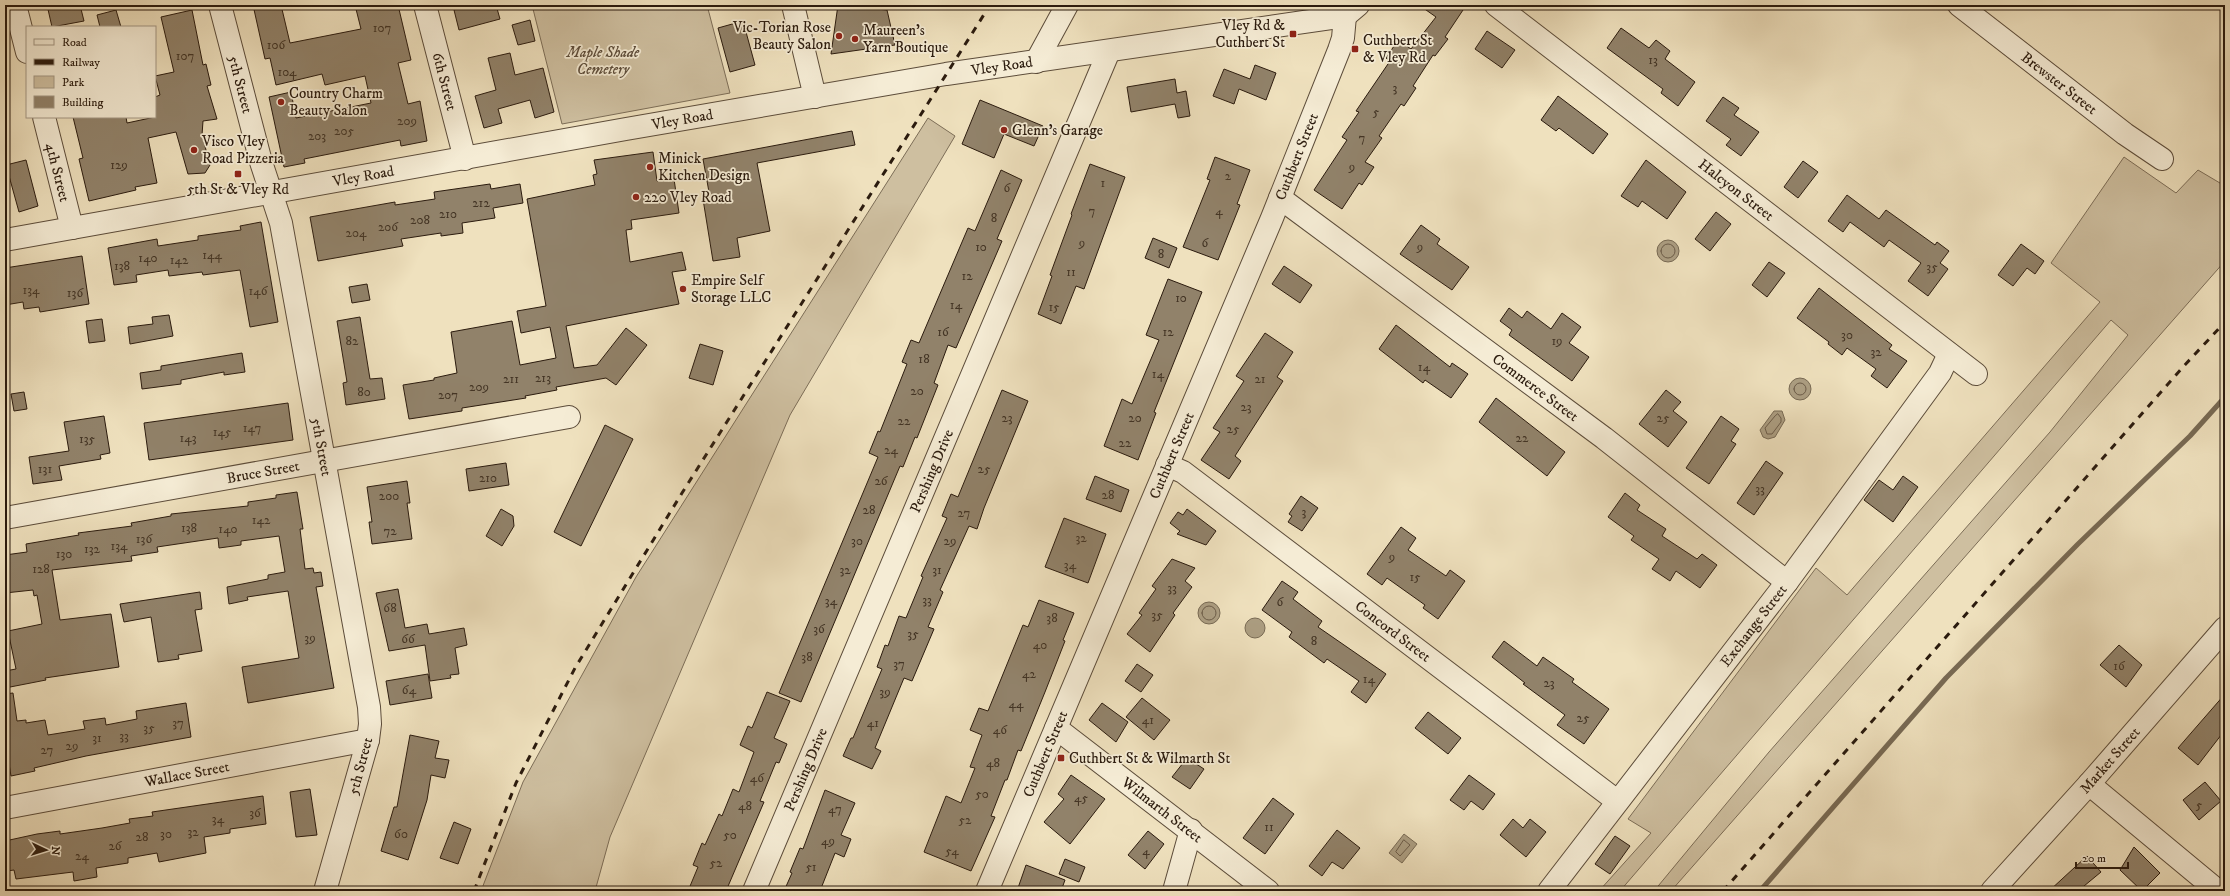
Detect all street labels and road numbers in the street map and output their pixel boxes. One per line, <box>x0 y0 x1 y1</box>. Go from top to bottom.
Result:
street label: Brewster Street <box>2017 48 2101 119</box>
street label: 6th Street <box>428 51 461 113</box>
street label: Vley Road <box>969 52 1034 80</box>
street label: 5th Street <box>224 54 257 116</box>
street label: Vley Road <box>649 105 715 135</box>
street label: Cuthbert Street <box>1271 110 1323 203</box>
street label: 4th Street <box>41 141 74 204</box>
street label: Halcyon Street <box>1694 155 1778 225</box>
street label: Vley Road <box>330 162 396 191</box>
street label: Commerce Street <box>1488 349 1582 426</box>
street label: Cuthbert Street <box>1145 409 1199 502</box>
street label: 5th Street <box>307 416 336 478</box>
street label: Pershing Drive <box>906 427 958 516</box>
street label: Bruce Street <box>225 456 301 488</box>
street label: Exchange Street <box>1716 581 1792 671</box>
street label: Concord Street <box>1351 597 1435 667</box>
street label: Cuthbert Street <box>1019 708 1072 800</box>
street label: Market Street <box>2076 723 2145 798</box>
street label: Pershing Drive <box>780 725 832 814</box>
street label: 5th Street <box>344 735 377 797</box>
street label: Wallace Street <box>142 757 231 792</box>
street label: Wilmarth Street <box>1117 772 1206 847</box>

